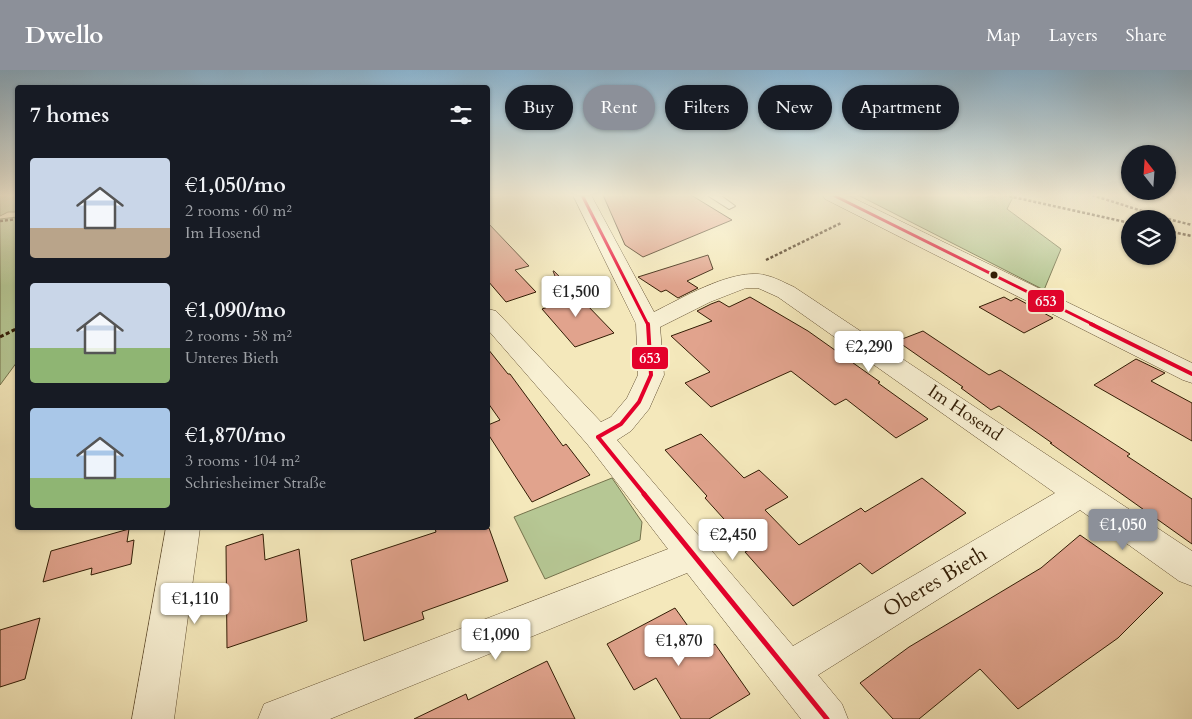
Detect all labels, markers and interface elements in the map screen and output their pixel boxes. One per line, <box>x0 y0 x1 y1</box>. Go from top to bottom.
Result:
text: Dwello <box>25 19 103 52</box>
text: Map <box>986 23 1021 48</box>
text: Layers <box>1049 23 1098 48</box>
text: Share <box>1126 23 1167 48</box>
chip: Buy <box>505 85 573 130</box>
chip: Rent <box>583 85 655 130</box>
chip: Filters <box>665 85 748 130</box>
chip: New <box>758 85 832 130</box>
chip: Apartment <box>842 85 959 130</box>
text: 7 homes <box>30 101 109 130</box>
icon: filters <box>447 101 475 129</box>
north arrow <box>1121 145 1176 200</box>
map controls <box>1121 145 1176 265</box>
text: €1,050/mo <box>185 171 286 200</box>
icon: home <box>70 178 130 238</box>
text: 2 rooms · 60 m² <box>185 200 292 222</box>
button: layers <box>1121 210 1176 265</box>
text: Im Hosend <box>185 222 261 244</box>
unlabelled marker <box>989 270 999 280</box>
pin: €1,500 <box>535 276 617 318</box>
text: €1,500 <box>553 281 600 303</box>
line badge: 653 <box>1027 289 1065 313</box>
text: 653 <box>1035 292 1057 311</box>
text: €1,090/mo <box>185 296 286 325</box>
icon: home <box>70 303 130 363</box>
text: 2 rooms · 58 m² <box>185 325 292 347</box>
pin: €2,290 <box>828 330 910 373</box>
text: €2,290 <box>846 336 893 358</box>
line badge: 653 <box>631 346 669 370</box>
text: Unteres Bieth <box>185 347 279 369</box>
text: 653 <box>639 349 661 368</box>
street label: Im Hosend <box>923 379 1008 447</box>
text: €1,870/mo <box>185 421 286 450</box>
icon: home <box>70 428 130 488</box>
text: 3 rooms · 104 m² <box>185 450 300 472</box>
text: Schriesheimer Straße <box>185 472 326 494</box>
pin: €1,050 <box>1082 508 1164 551</box>
text: €1,050 <box>1100 514 1147 536</box>
pin: €2,450 <box>692 518 774 561</box>
text: €2,450 <box>710 524 757 546</box>
street label: Oberes Bieth <box>878 539 993 624</box>
pin: €1,110 <box>154 582 236 625</box>
text: €1,110 <box>172 588 219 610</box>
pin: €1,090 <box>455 618 537 661</box>
text: €1,090 <box>473 624 520 646</box>
pin: €1,870 <box>638 624 720 667</box>
text: €1,870 <box>656 630 703 652</box>

